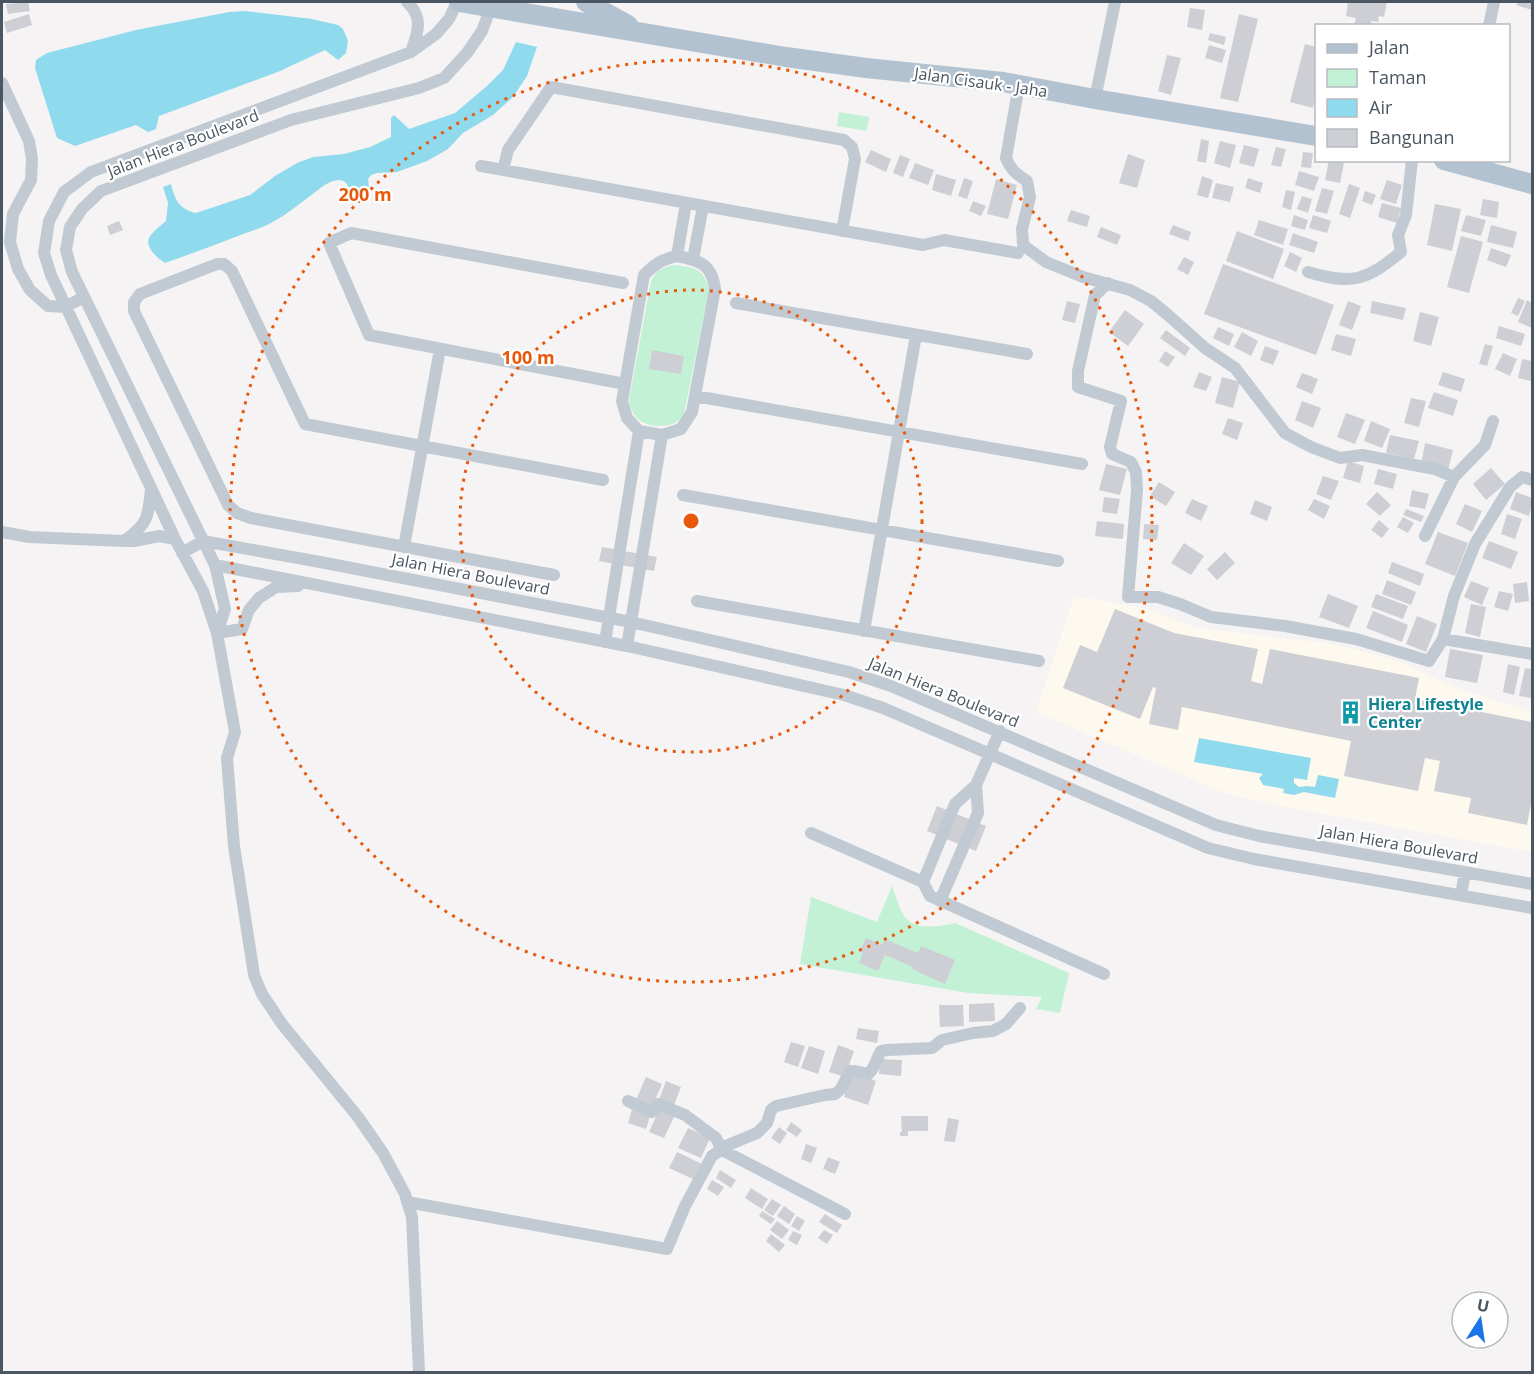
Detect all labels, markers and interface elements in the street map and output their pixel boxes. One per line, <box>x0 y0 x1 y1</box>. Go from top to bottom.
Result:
legend <box>1315 24 1510 162</box>
text: Jalan <box>1367 35 1409 59</box>
street label: Jalan Cisauk - Jaha <box>911 61 1049 102</box>
text: Taman <box>1369 65 1427 89</box>
text: Air <box>1369 95 1393 119</box>
street label: Jalan Hiera Boulevard <box>102 104 262 183</box>
text: Bangunan <box>1369 125 1455 149</box>
text: 200 m <box>338 182 392 206</box>
text: 100 m <box>501 345 555 369</box>
centre of rings <box>681 511 701 531</box>
street label: Jalan Hiera Boulevard <box>388 548 552 600</box>
street label: Jalan Hiera Boulevard <box>864 651 1023 732</box>
place label: Hiera Lifestyle Center <box>1368 693 1484 733</box>
building icon: Hiera Lifestyle Center <box>1337 700 1363 726</box>
street label: Jalan Hiera Boulevard <box>1316 819 1480 869</box>
north arrow <box>1450 1290 1510 1350</box>
text: U <box>1475 1293 1491 1317</box>

